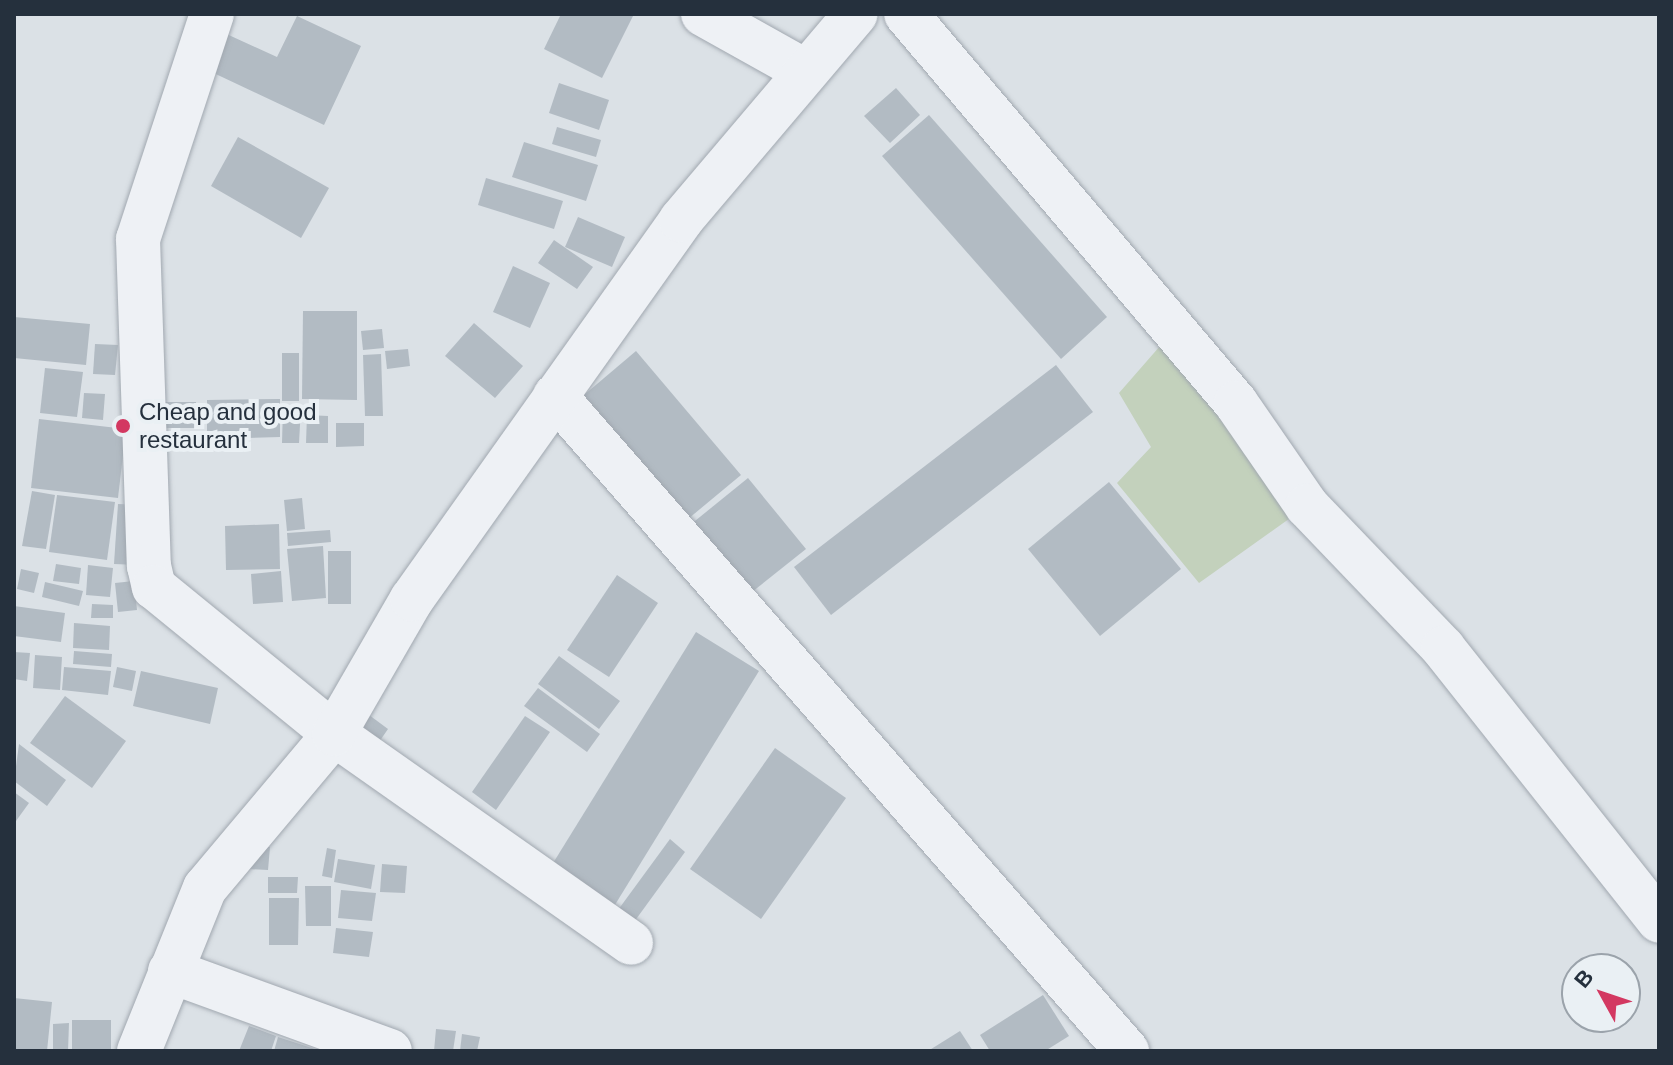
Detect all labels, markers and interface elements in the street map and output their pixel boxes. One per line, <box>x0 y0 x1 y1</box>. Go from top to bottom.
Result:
place label: Cheap and good restaurant <box>139 398 316 454</box>
marker: Cheap and good restaurant <box>114 417 132 435</box>
north arrow <box>1561 953 1641 1033</box>
text: B <box>1569 964 1598 993</box>

